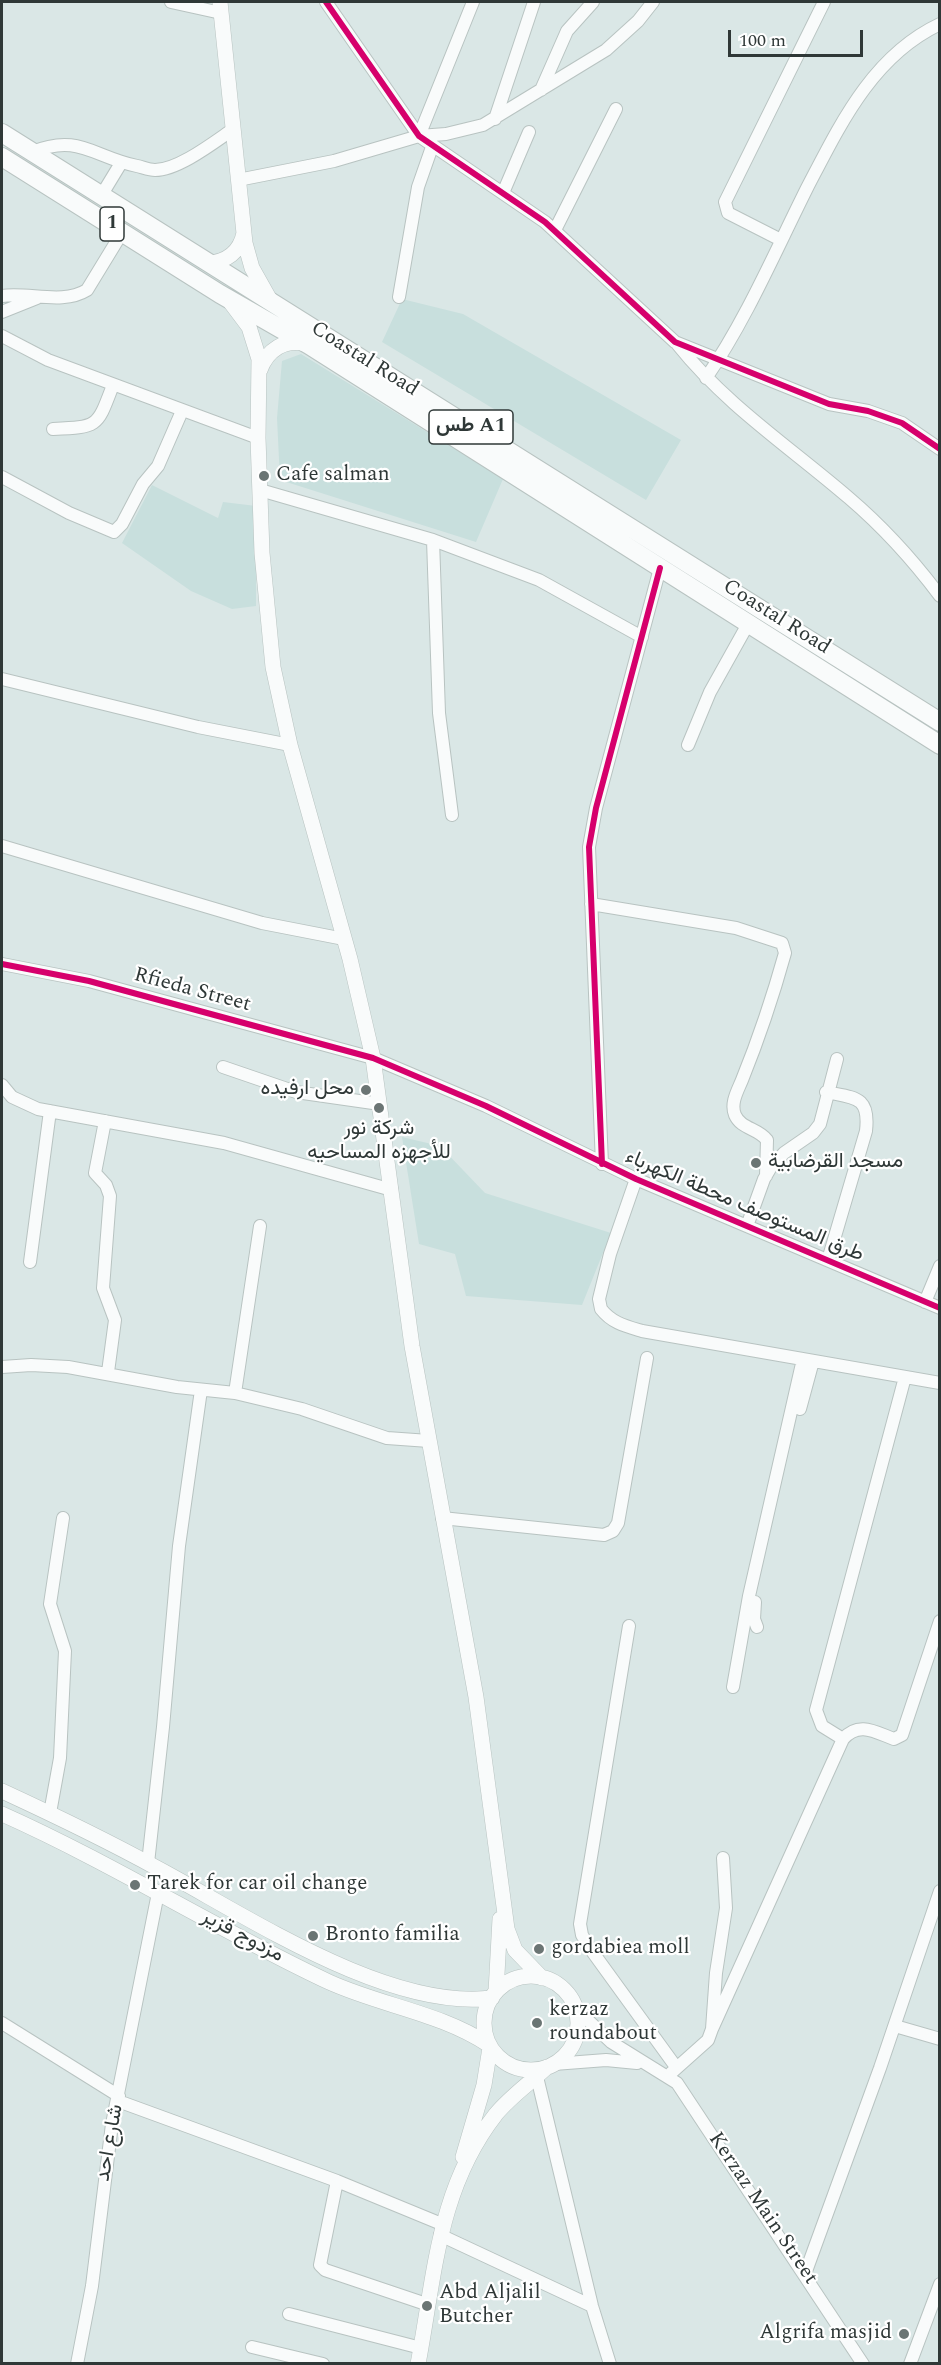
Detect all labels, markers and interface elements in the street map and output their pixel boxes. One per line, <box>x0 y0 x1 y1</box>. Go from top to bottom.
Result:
scale bar <box>731 18 866 56</box>
text: 100 m <box>739 27 786 54</box>
road number: 1 <box>100 207 124 241</box>
street label: Coastal Road <box>306 317 422 403</box>
road number: طس A1 <box>429 410 513 444</box>
place label: Cafe salman <box>276 463 390 489</box>
marker: Cafe salman <box>257 469 271 483</box>
street label: Coastal Road <box>718 575 834 661</box>
street label: Rfieda Street <box>131 963 253 1019</box>
place label: محل ارفيده <box>260 1077 354 1103</box>
marker: محل ارفيده <box>359 1083 373 1097</box>
marker: شركة نور للأجهزه المساحيه <box>372 1101 386 1115</box>
place label: شركة نور للأجهزه المساحيه <box>307 1117 451 1167</box>
street label: طرق المستوصف محطة الكهرباء <box>621 1145 867 1269</box>
place label: مسجد القرضابية <box>768 1150 903 1176</box>
marker: مسجد القرضابية <box>749 1156 763 1170</box>
place label: Tarek for car oil change <box>147 1872 367 1898</box>
marker: Tarek for car oil change <box>128 1878 142 1892</box>
street label: مزدوج قزير <box>197 1905 287 1969</box>
place label: Bronto familia <box>325 1923 460 1949</box>
marker: Bronto familia <box>306 1929 320 1943</box>
place label: gordabiea moll <box>551 1936 690 1962</box>
marker: gordabiea moll <box>532 1942 546 1956</box>
place label: kerzaz roundabout <box>549 1998 657 2048</box>
marker: kerzaz roundabout <box>530 2016 544 2030</box>
street label: شارع احد <box>92 2103 130 2183</box>
street label: Kerzaz Main Street <box>702 2128 822 2290</box>
place label: Abd Aljalil Butcher <box>439 2281 541 2331</box>
marker: Abd Aljalil Butcher <box>420 2299 434 2313</box>
place label: Algrifa masjid <box>759 2321 892 2347</box>
marker: Algrifa masjid <box>897 2327 911 2341</box>

